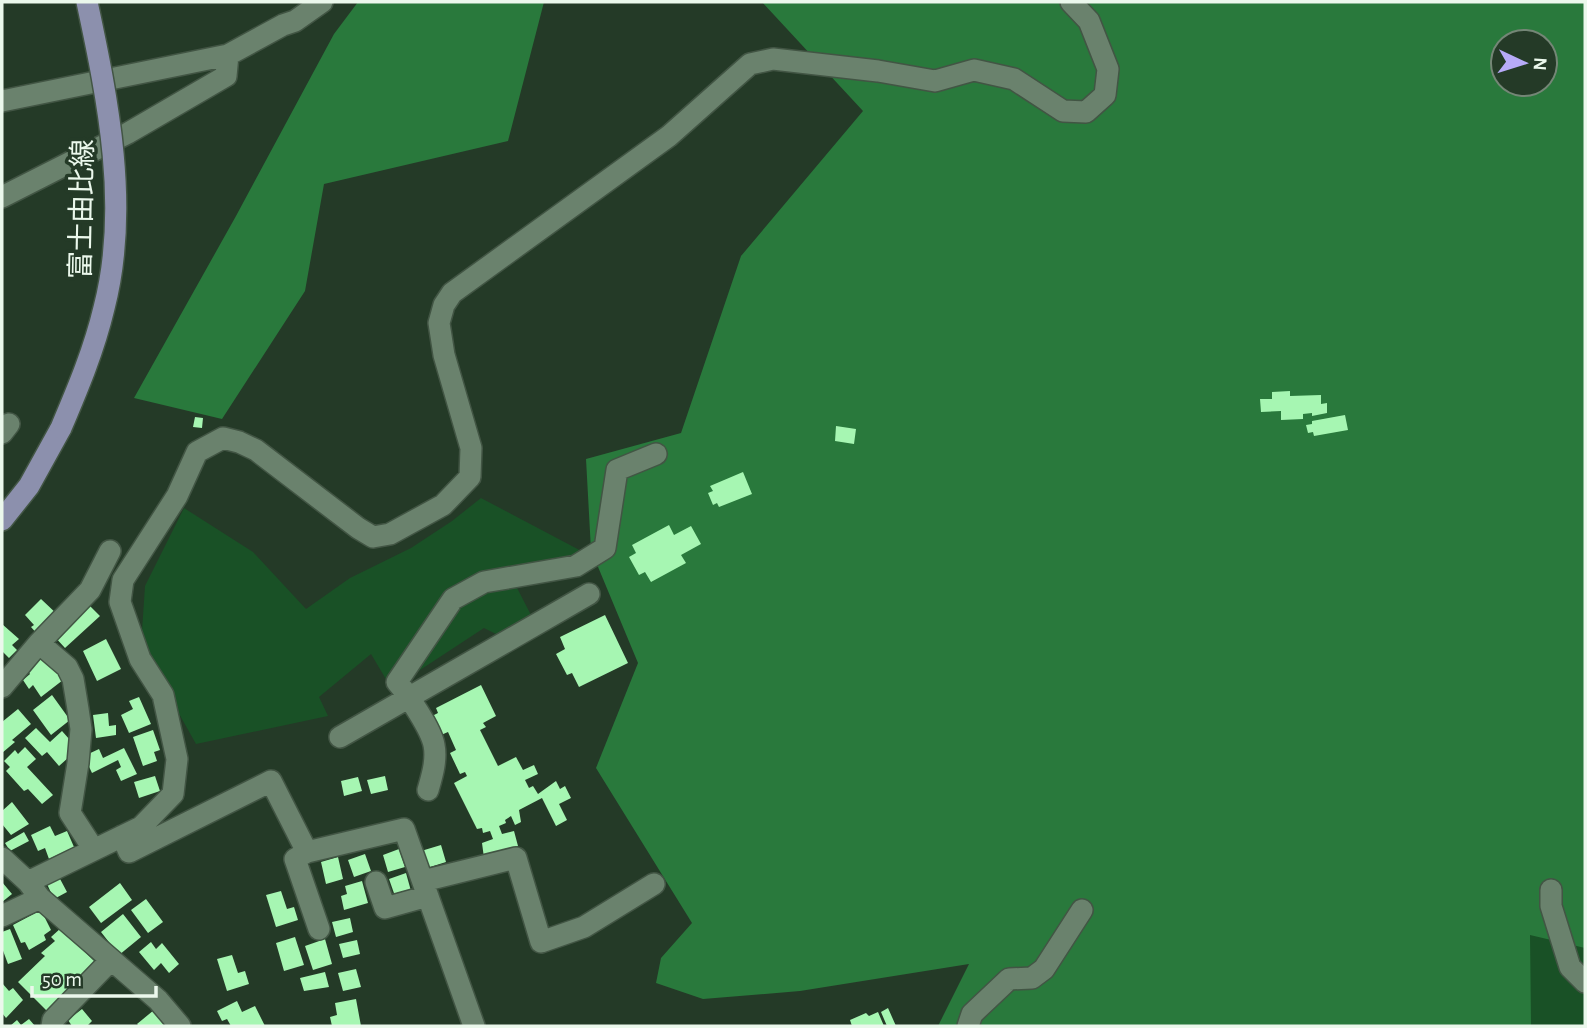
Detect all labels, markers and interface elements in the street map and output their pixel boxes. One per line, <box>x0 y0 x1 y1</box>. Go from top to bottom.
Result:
north arrow <box>1489 28 1559 98</box>
text: N <box>1530 57 1549 71</box>
street label: 富士由比線 <box>66 139 98 279</box>
scale bar <box>32 954 156 998</box>
text: 50 m <box>42 969 82 990</box>

